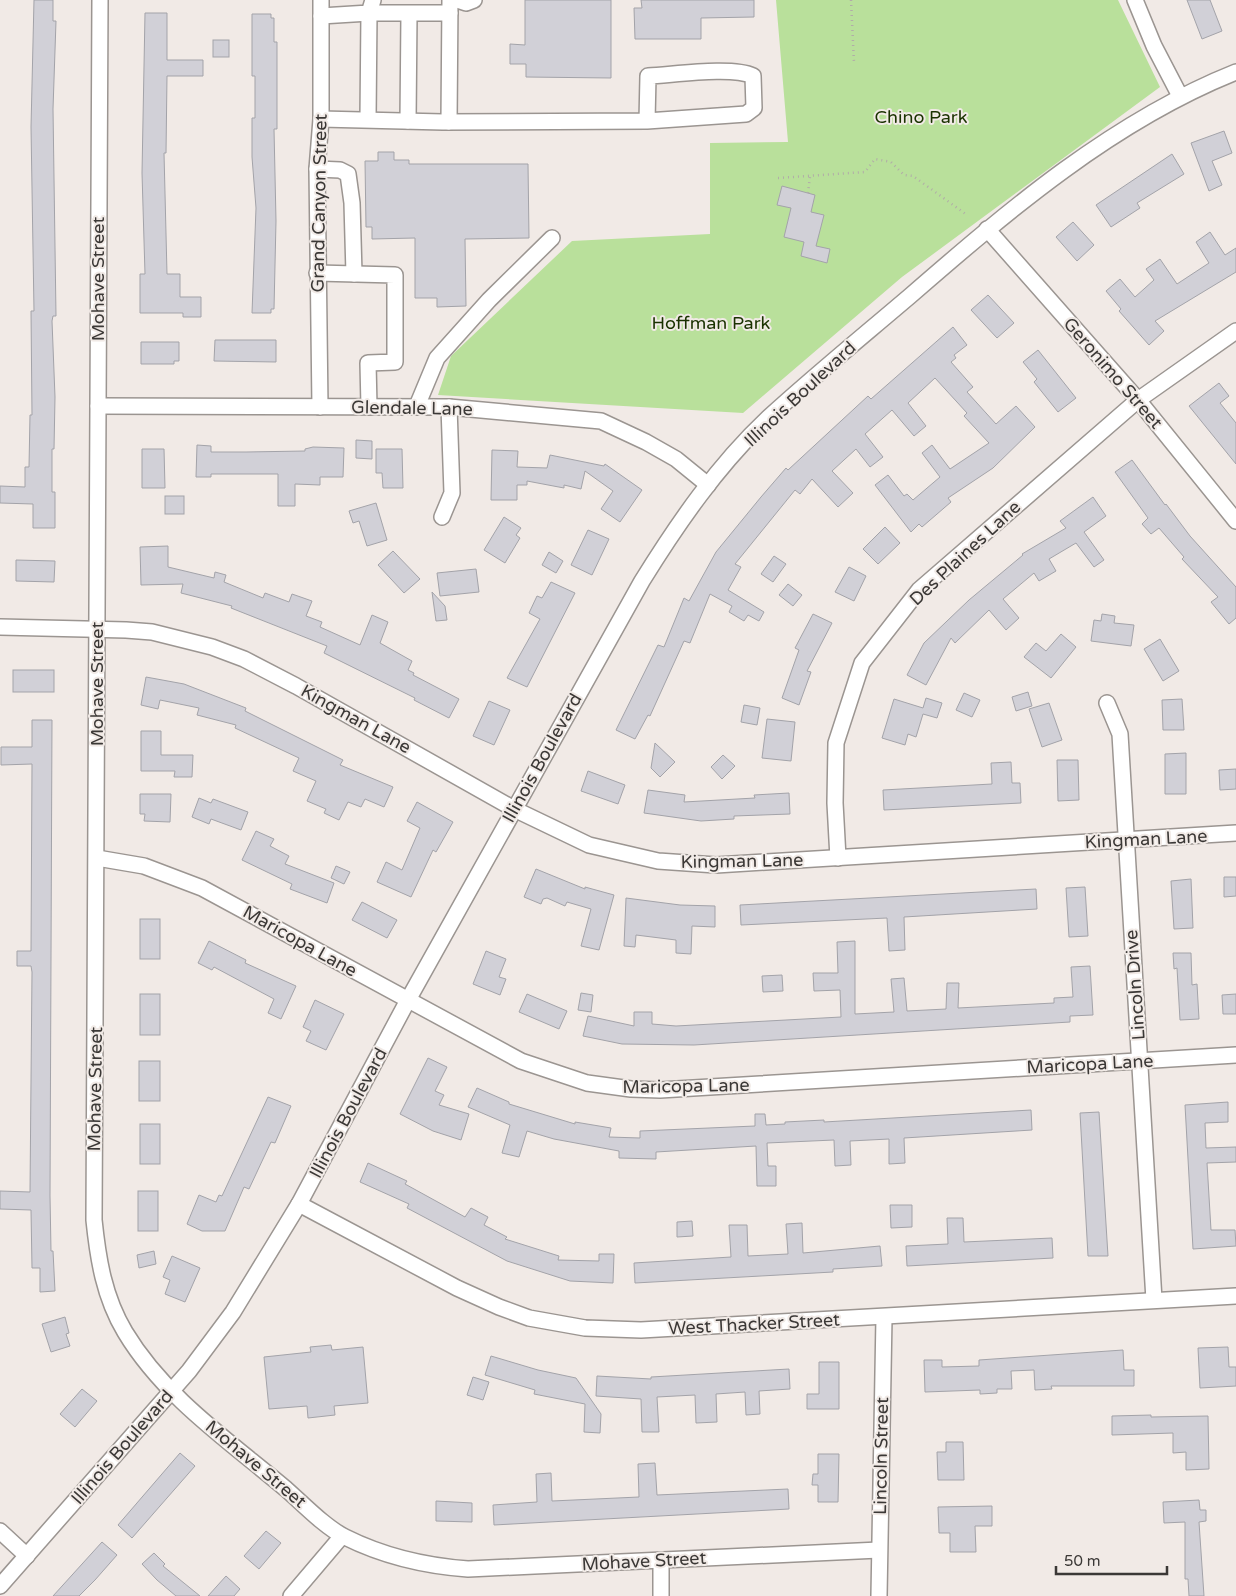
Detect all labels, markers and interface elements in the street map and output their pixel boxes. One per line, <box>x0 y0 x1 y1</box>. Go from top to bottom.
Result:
park label: Chino Park <box>875 106 968 128</box>
street label: Grand Canyon Street <box>306 113 332 292</box>
street label: Mohave Street <box>87 217 109 341</box>
park label: Hoffman Park <box>652 312 771 334</box>
street label: Geronimo Street <box>1059 313 1167 433</box>
street label: Illinois Boulevard <box>740 337 860 451</box>
street label: Glendale Lane <box>351 396 473 420</box>
street label: Des Plaines Lane <box>905 496 1025 610</box>
street label: Mohave Street <box>86 622 108 746</box>
street label: Kingman Lane <box>297 680 415 758</box>
street label: Illinois Boulevard <box>497 689 587 827</box>
street label: Kingman Lane <box>1084 825 1208 853</box>
street label: Kingman Lane <box>680 849 804 873</box>
street label: Maricopa Lane <box>239 901 361 981</box>
street label: Lincoln Drive <box>1120 929 1150 1041</box>
street label: Mohave Street <box>83 1026 107 1152</box>
street label: Illinois Boulevard <box>304 1044 392 1182</box>
street label: Maricopa Lane <box>1026 1050 1154 1078</box>
street label: Maricopa Lane <box>622 1074 750 1098</box>
street label: West Thacker Street <box>667 1309 841 1339</box>
street label: Illinois Boulevard <box>66 1385 178 1509</box>
street label: Lincoln Street <box>869 1397 893 1515</box>
street label: Mohave Street <box>201 1415 311 1513</box>
scale bar <box>1056 1544 1167 1576</box>
street label: Mohave Street <box>581 1547 707 1575</box>
text: 50 m <box>1064 1552 1101 1570</box>

